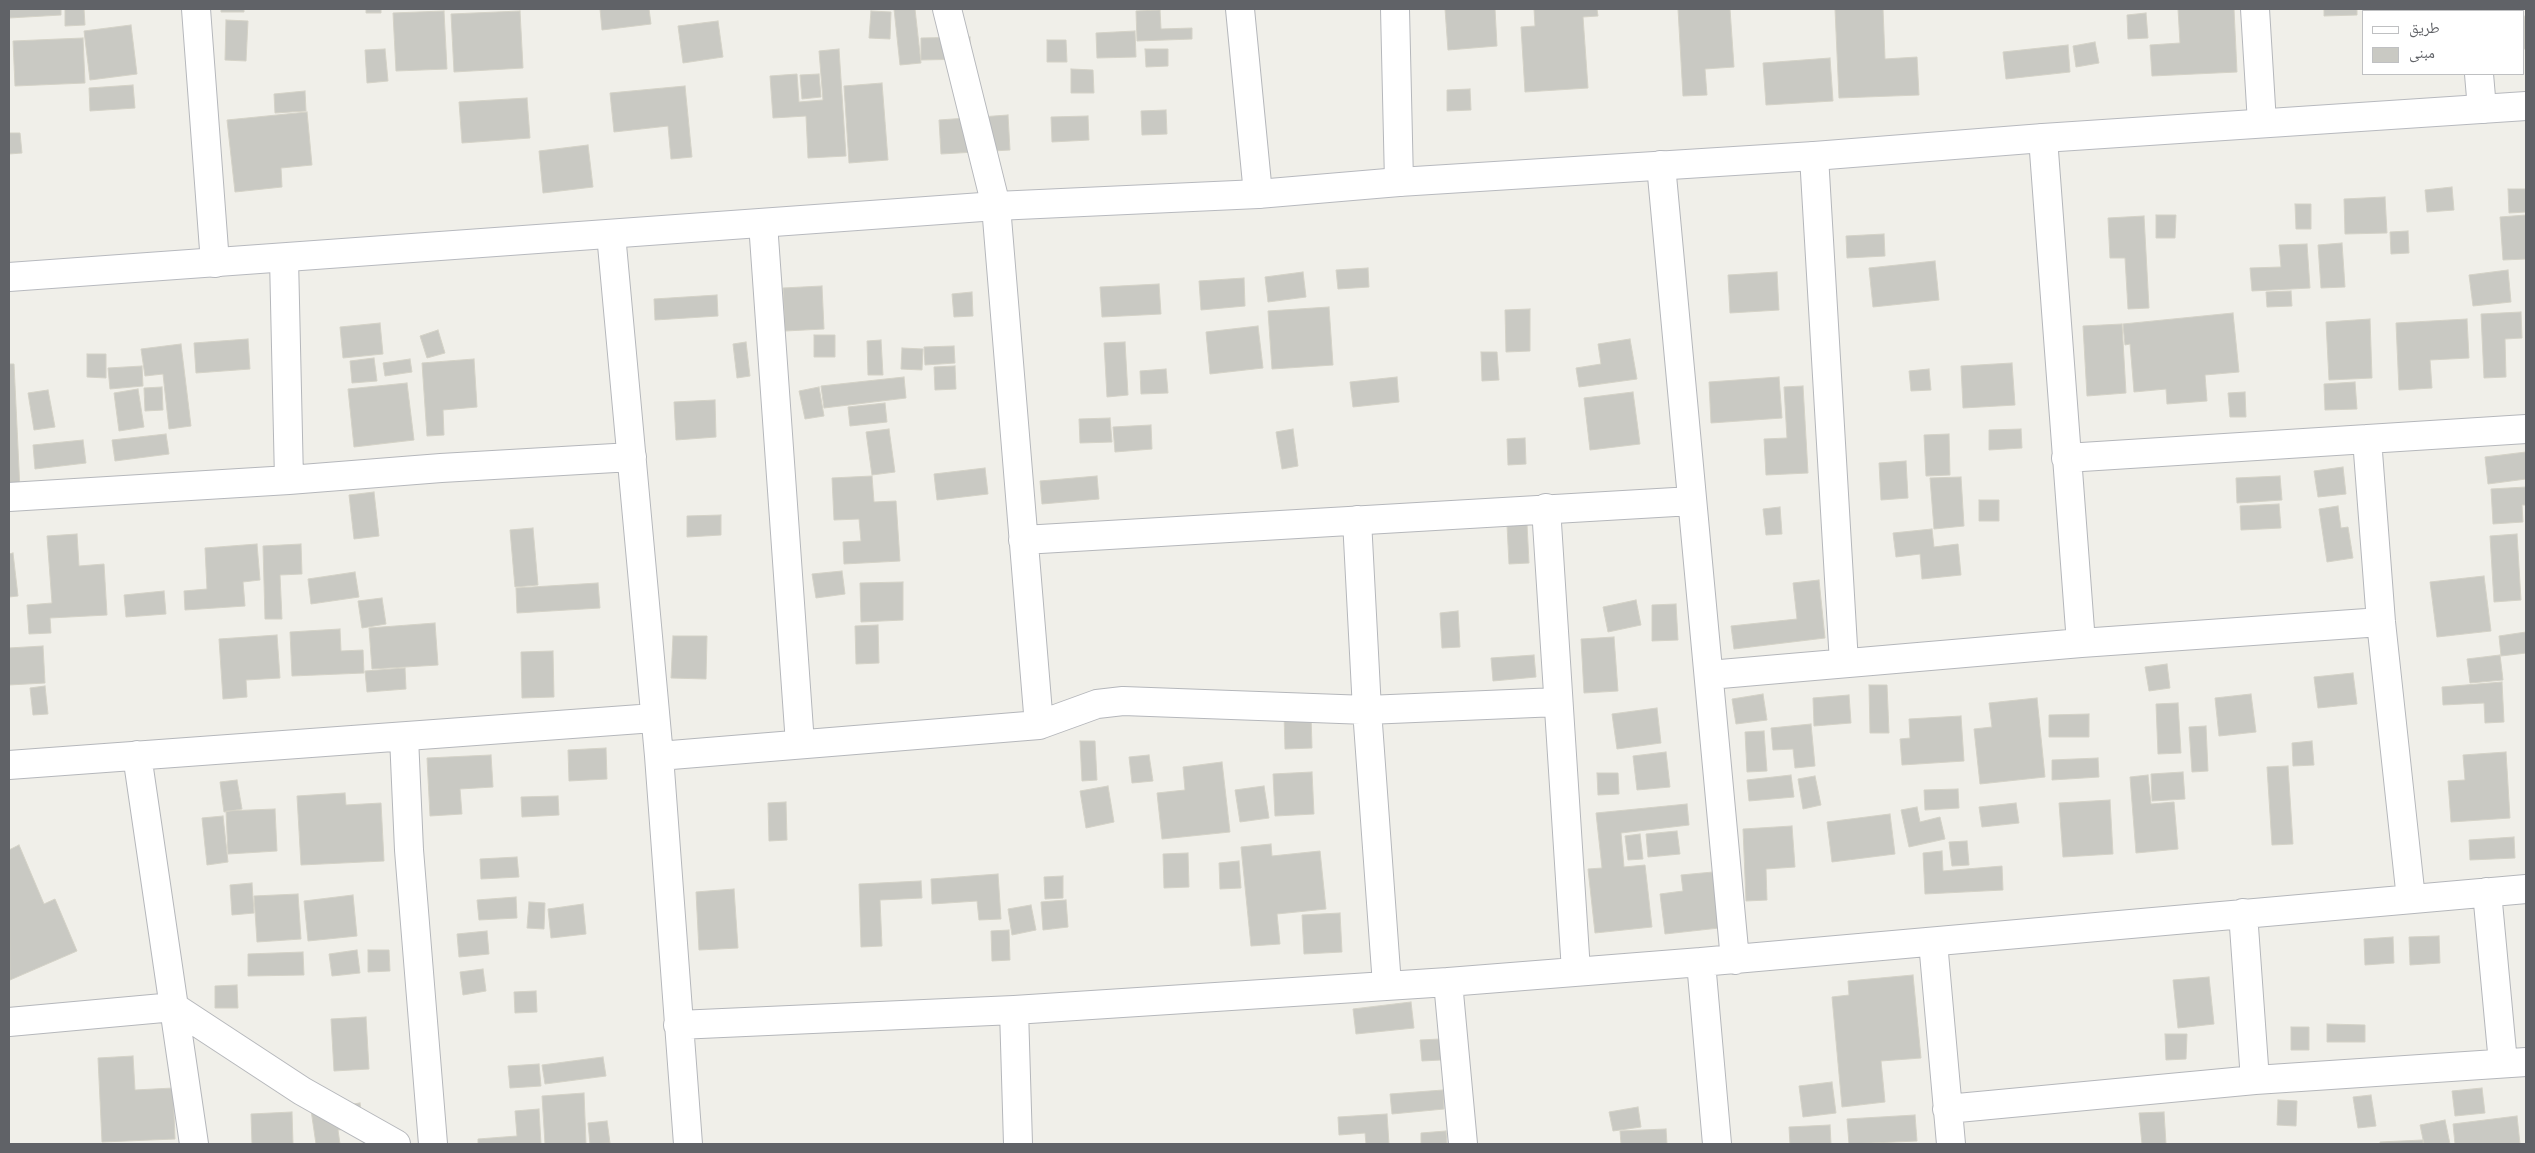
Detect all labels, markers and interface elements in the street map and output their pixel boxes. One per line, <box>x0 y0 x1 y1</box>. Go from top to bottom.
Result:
legend <box>2362 10 2525 75</box>
text: طريق <box>2409 18 2440 38</box>
text: مبنى <box>2409 43 2435 63</box>

